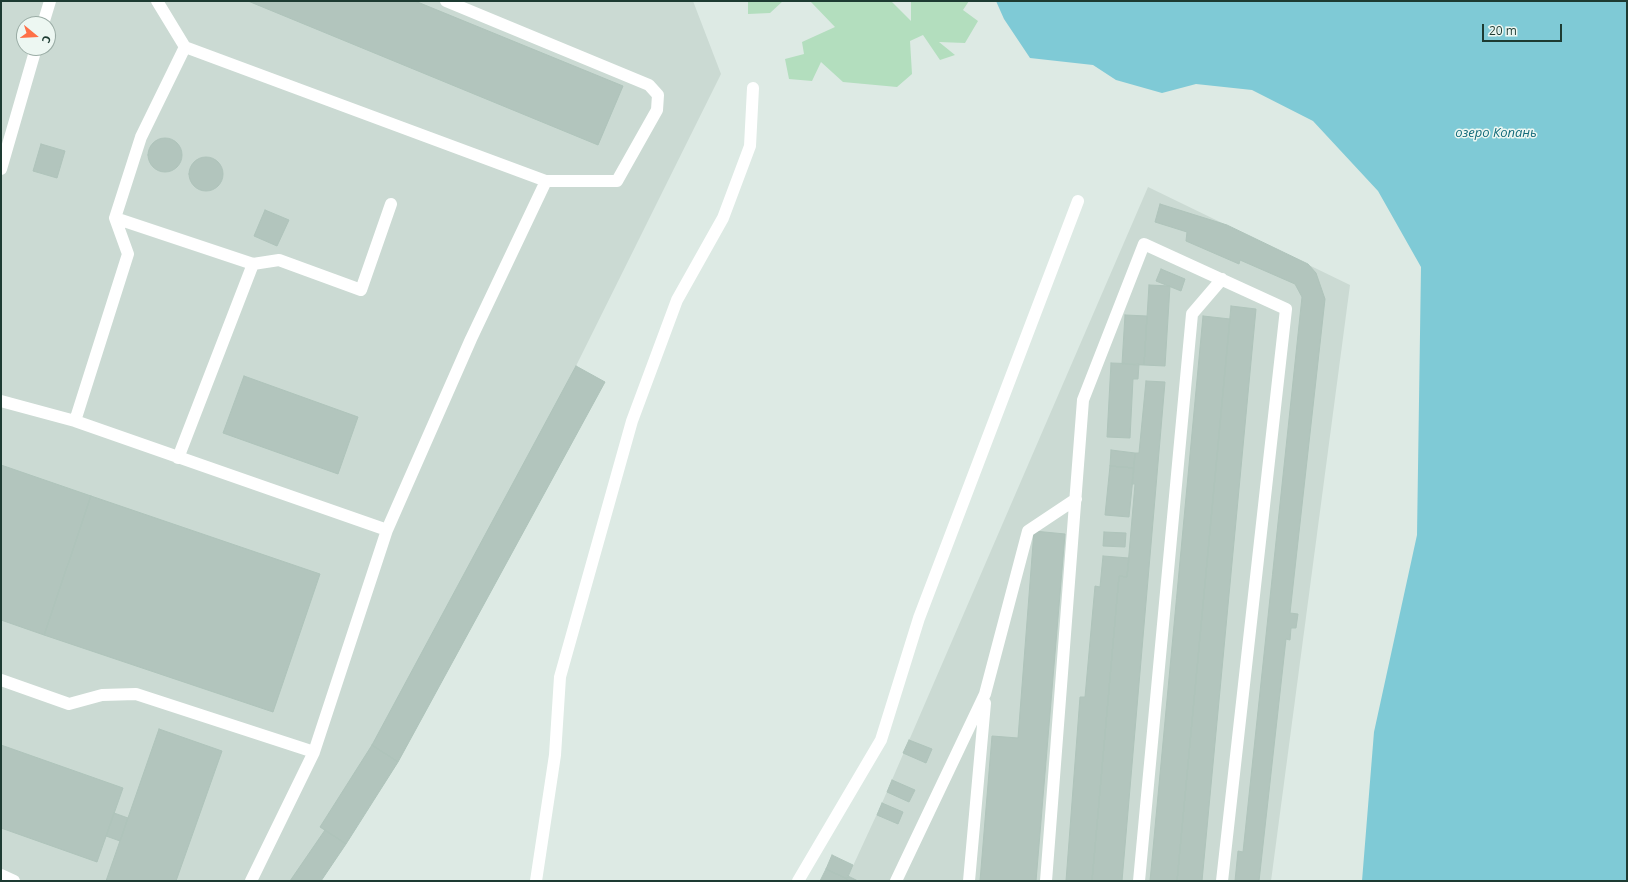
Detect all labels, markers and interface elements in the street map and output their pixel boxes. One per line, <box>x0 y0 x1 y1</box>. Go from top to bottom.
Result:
north arrow <box>16 16 56 56</box>
scale bar <box>1484 16 1564 42</box>
text: 20 m <box>1489 22 1517 39</box>
text: С <box>39 34 55 45</box>
water label: озеро Копань <box>1455 125 1537 141</box>

